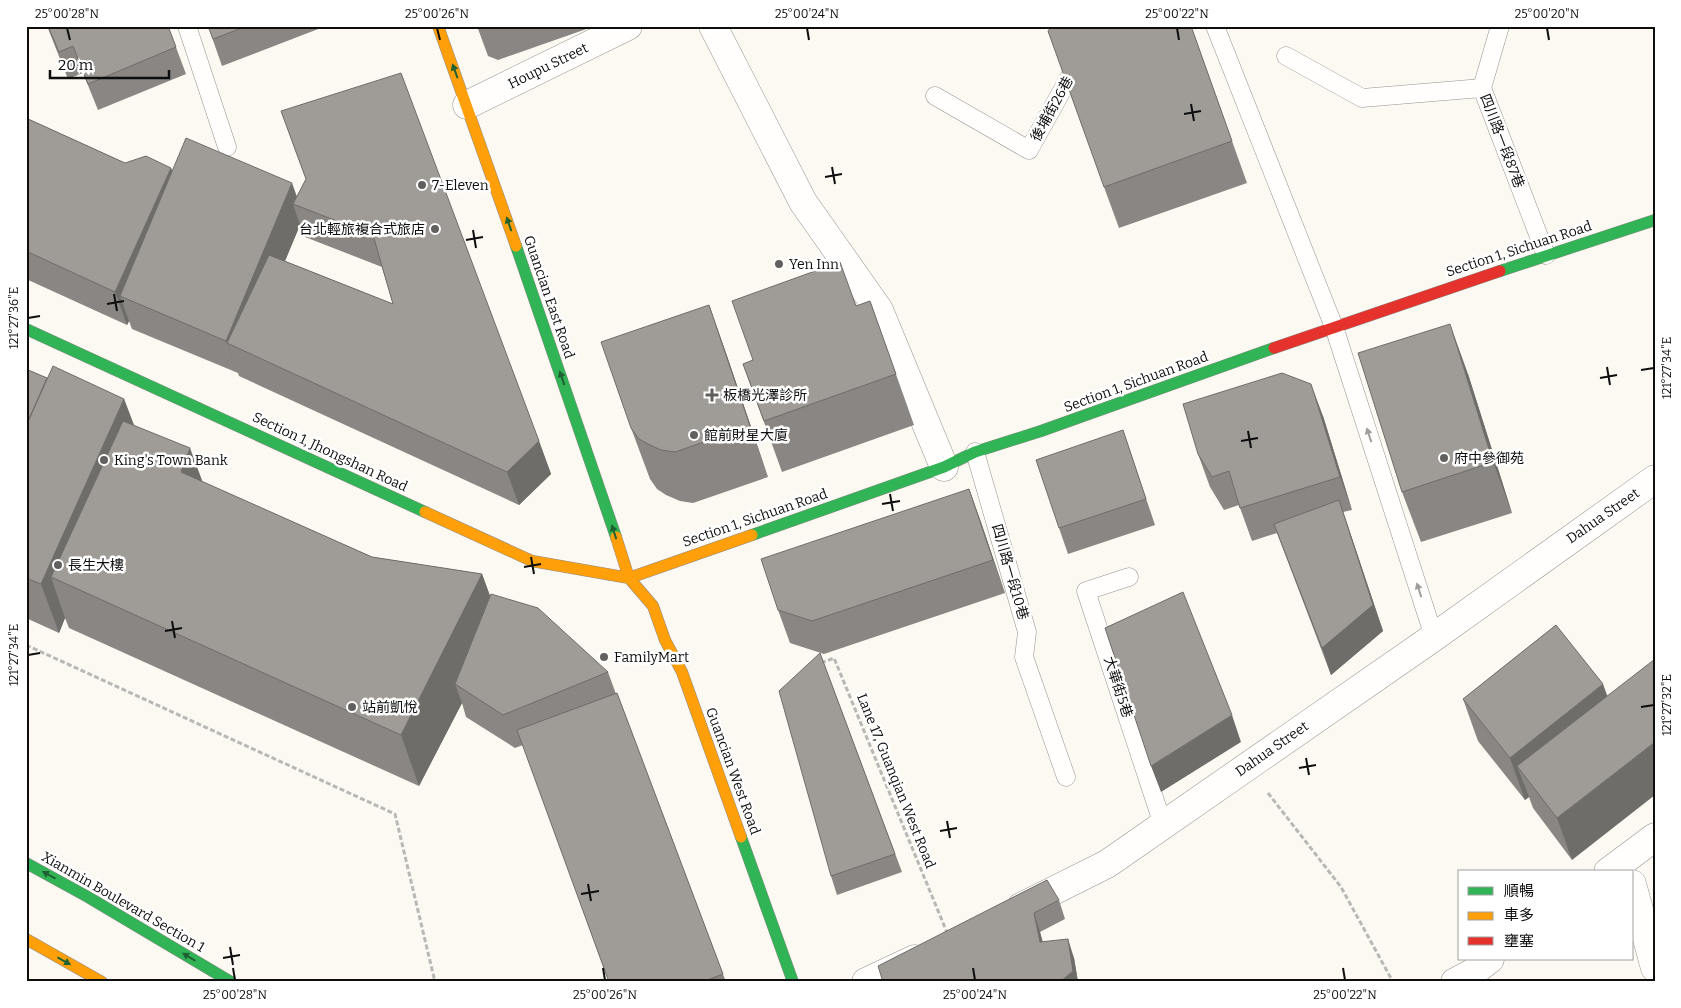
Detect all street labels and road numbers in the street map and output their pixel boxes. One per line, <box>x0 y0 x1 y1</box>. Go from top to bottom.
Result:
street label: Houpu Street <box>505 39 591 93</box>
street label: 後埔街26巷 <box>1027 73 1077 145</box>
street label: 四川路一段87巷 <box>1476 92 1528 190</box>
street label: Section 1, Sichuan Road <box>1444 217 1594 281</box>
street label: Guancian East Road <box>520 233 578 361</box>
street label: Section 1, Sichuan Road <box>1062 348 1210 416</box>
street label: Section 1, Jhongshan Road <box>250 409 410 495</box>
street label: Section 1, Sichuan Road <box>680 485 830 551</box>
street label: Dahua Street <box>1563 485 1643 547</box>
street label: 四川路一段10巷 <box>988 522 1032 622</box>
street label: 大華街5巷 <box>1100 654 1136 720</box>
street label: Lane 17, Guanqian West Road <box>853 691 939 871</box>
street label: Guancian West Road <box>702 705 764 837</box>
street label: Dahua Street <box>1232 718 1312 780</box>
street label: Xianmin Boulevard Section 1 <box>38 848 208 956</box>

